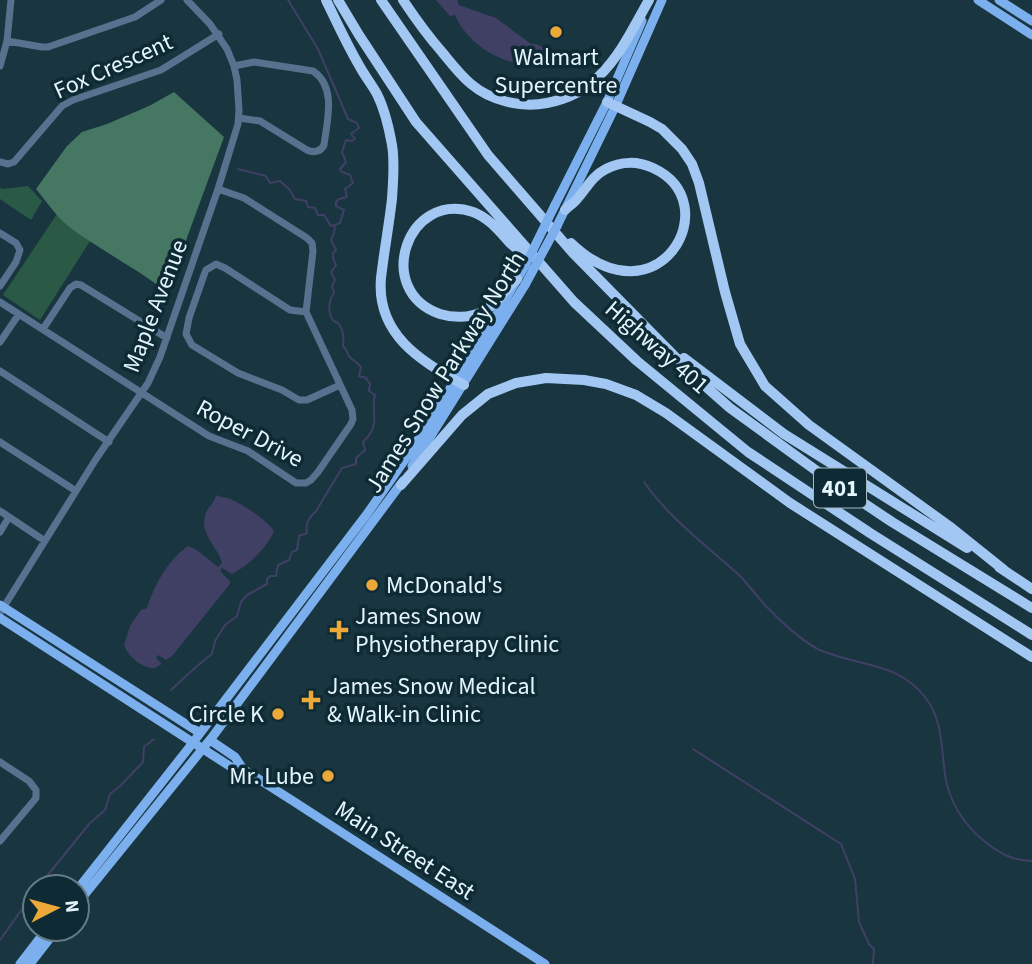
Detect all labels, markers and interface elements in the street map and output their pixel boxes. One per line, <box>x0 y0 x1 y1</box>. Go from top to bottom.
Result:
marker: Walmart Supercentre <box>548 24 564 40</box>
street label: Fox Crescent <box>48 25 178 108</box>
place label: Walmart Supercentre <box>495 40 617 103</box>
street label: Maple Avenue <box>114 235 197 378</box>
street label: James Snow Parkway North <box>357 245 534 500</box>
street label: Highway 401 <box>597 292 716 402</box>
street label: Roper Drive <box>190 391 310 476</box>
road number: 401 <box>814 468 866 508</box>
place label: McDonald's <box>386 568 502 603</box>
marker: McDonald's <box>364 577 380 593</box>
place label: James Snow Physiotherapy Clinic <box>355 599 559 662</box>
marker: James Snow Physiotherapy Clinic <box>329 620 349 640</box>
place label: James Snow Medical & Walk-in Clinic <box>327 669 536 732</box>
marker: James Snow Medical & Walk-in Clinic <box>301 690 321 710</box>
place label: Circle K <box>189 697 264 732</box>
marker: Circle K <box>270 706 286 722</box>
place label: Mr. Lube <box>229 759 314 794</box>
marker: Mr. Lube <box>320 768 336 784</box>
street label: Main Street East <box>328 792 482 909</box>
north arrow <box>21 873 91 943</box>
text: N <box>57 899 86 914</box>

